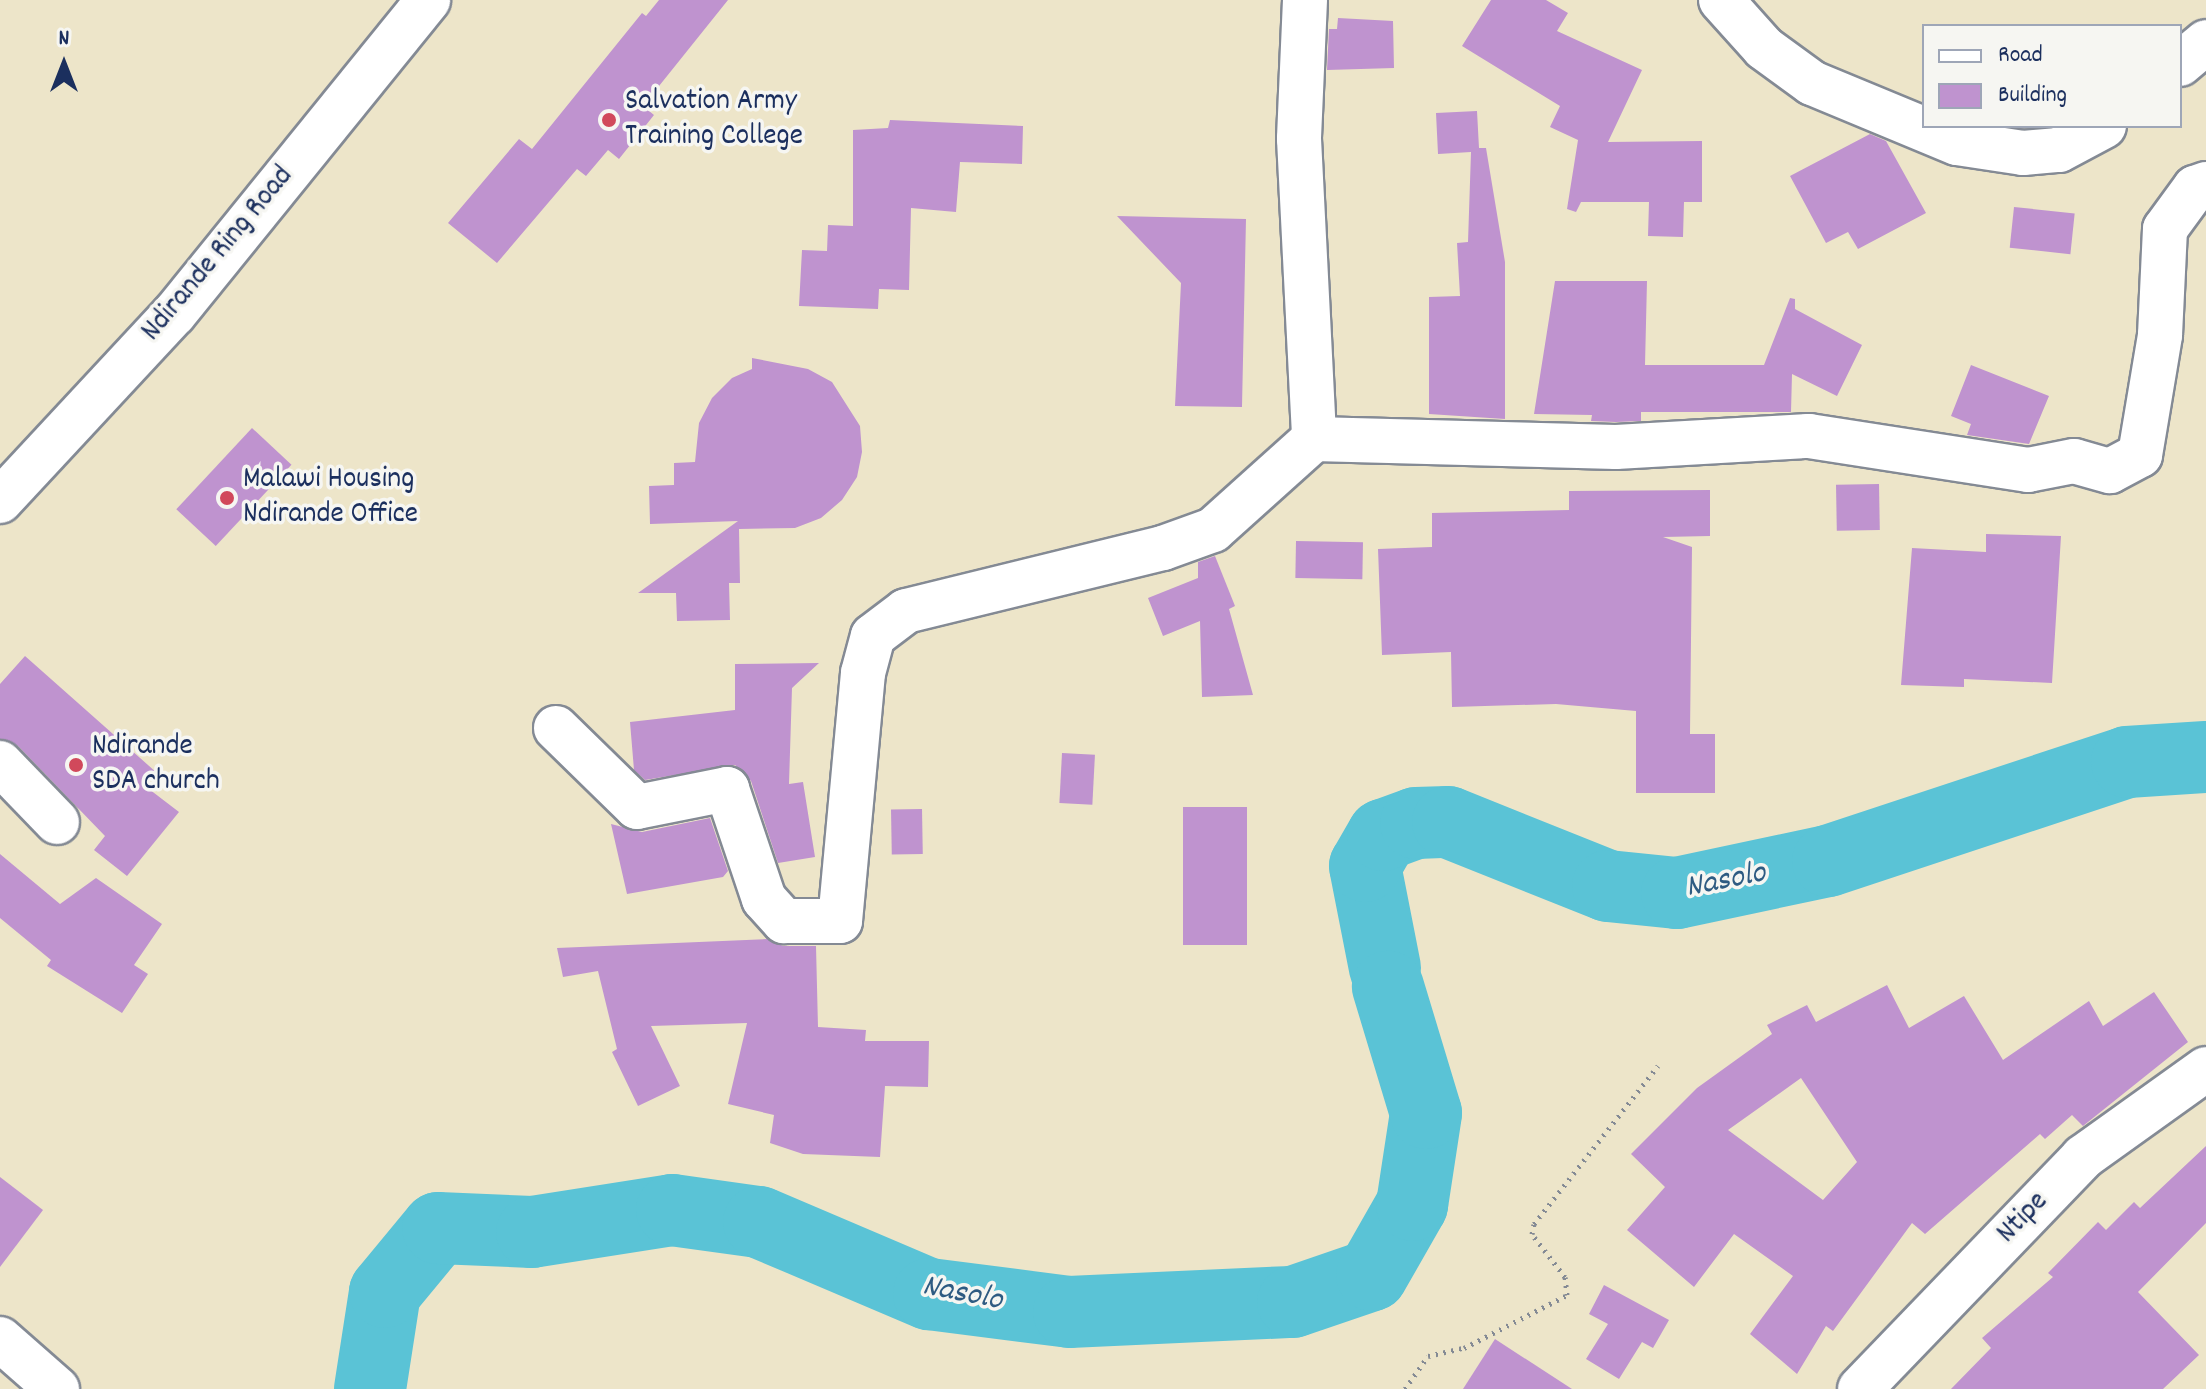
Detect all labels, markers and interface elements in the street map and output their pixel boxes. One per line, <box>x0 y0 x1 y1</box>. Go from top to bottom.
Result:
north arrow <box>24 24 104 104</box>
text: N <box>59 24 69 55</box>
legend <box>1922 24 2182 128</box>
text: Road <box>1998 39 2043 73</box>
text: Building <box>1998 79 2067 113</box>
place label: Salvation Army Training College <box>625 85 803 156</box>
marker: Salvation Army Training College <box>600 111 618 129</box>
street label: Ndirande Ring Road <box>135 160 303 350</box>
place label: Malawi Housing Ndirande Office <box>243 463 418 534</box>
marker: Malawi Housing Ndirande Office <box>218 489 236 507</box>
place label: Ndirande SDA church <box>92 730 220 800</box>
marker: Ndirande SDA church <box>67 756 85 774</box>
water label: Nasolo <box>1683 855 1769 909</box>
street label: Ntipe <box>1991 1185 2057 1253</box>
water label: Nasolo <box>919 1268 1005 1322</box>

